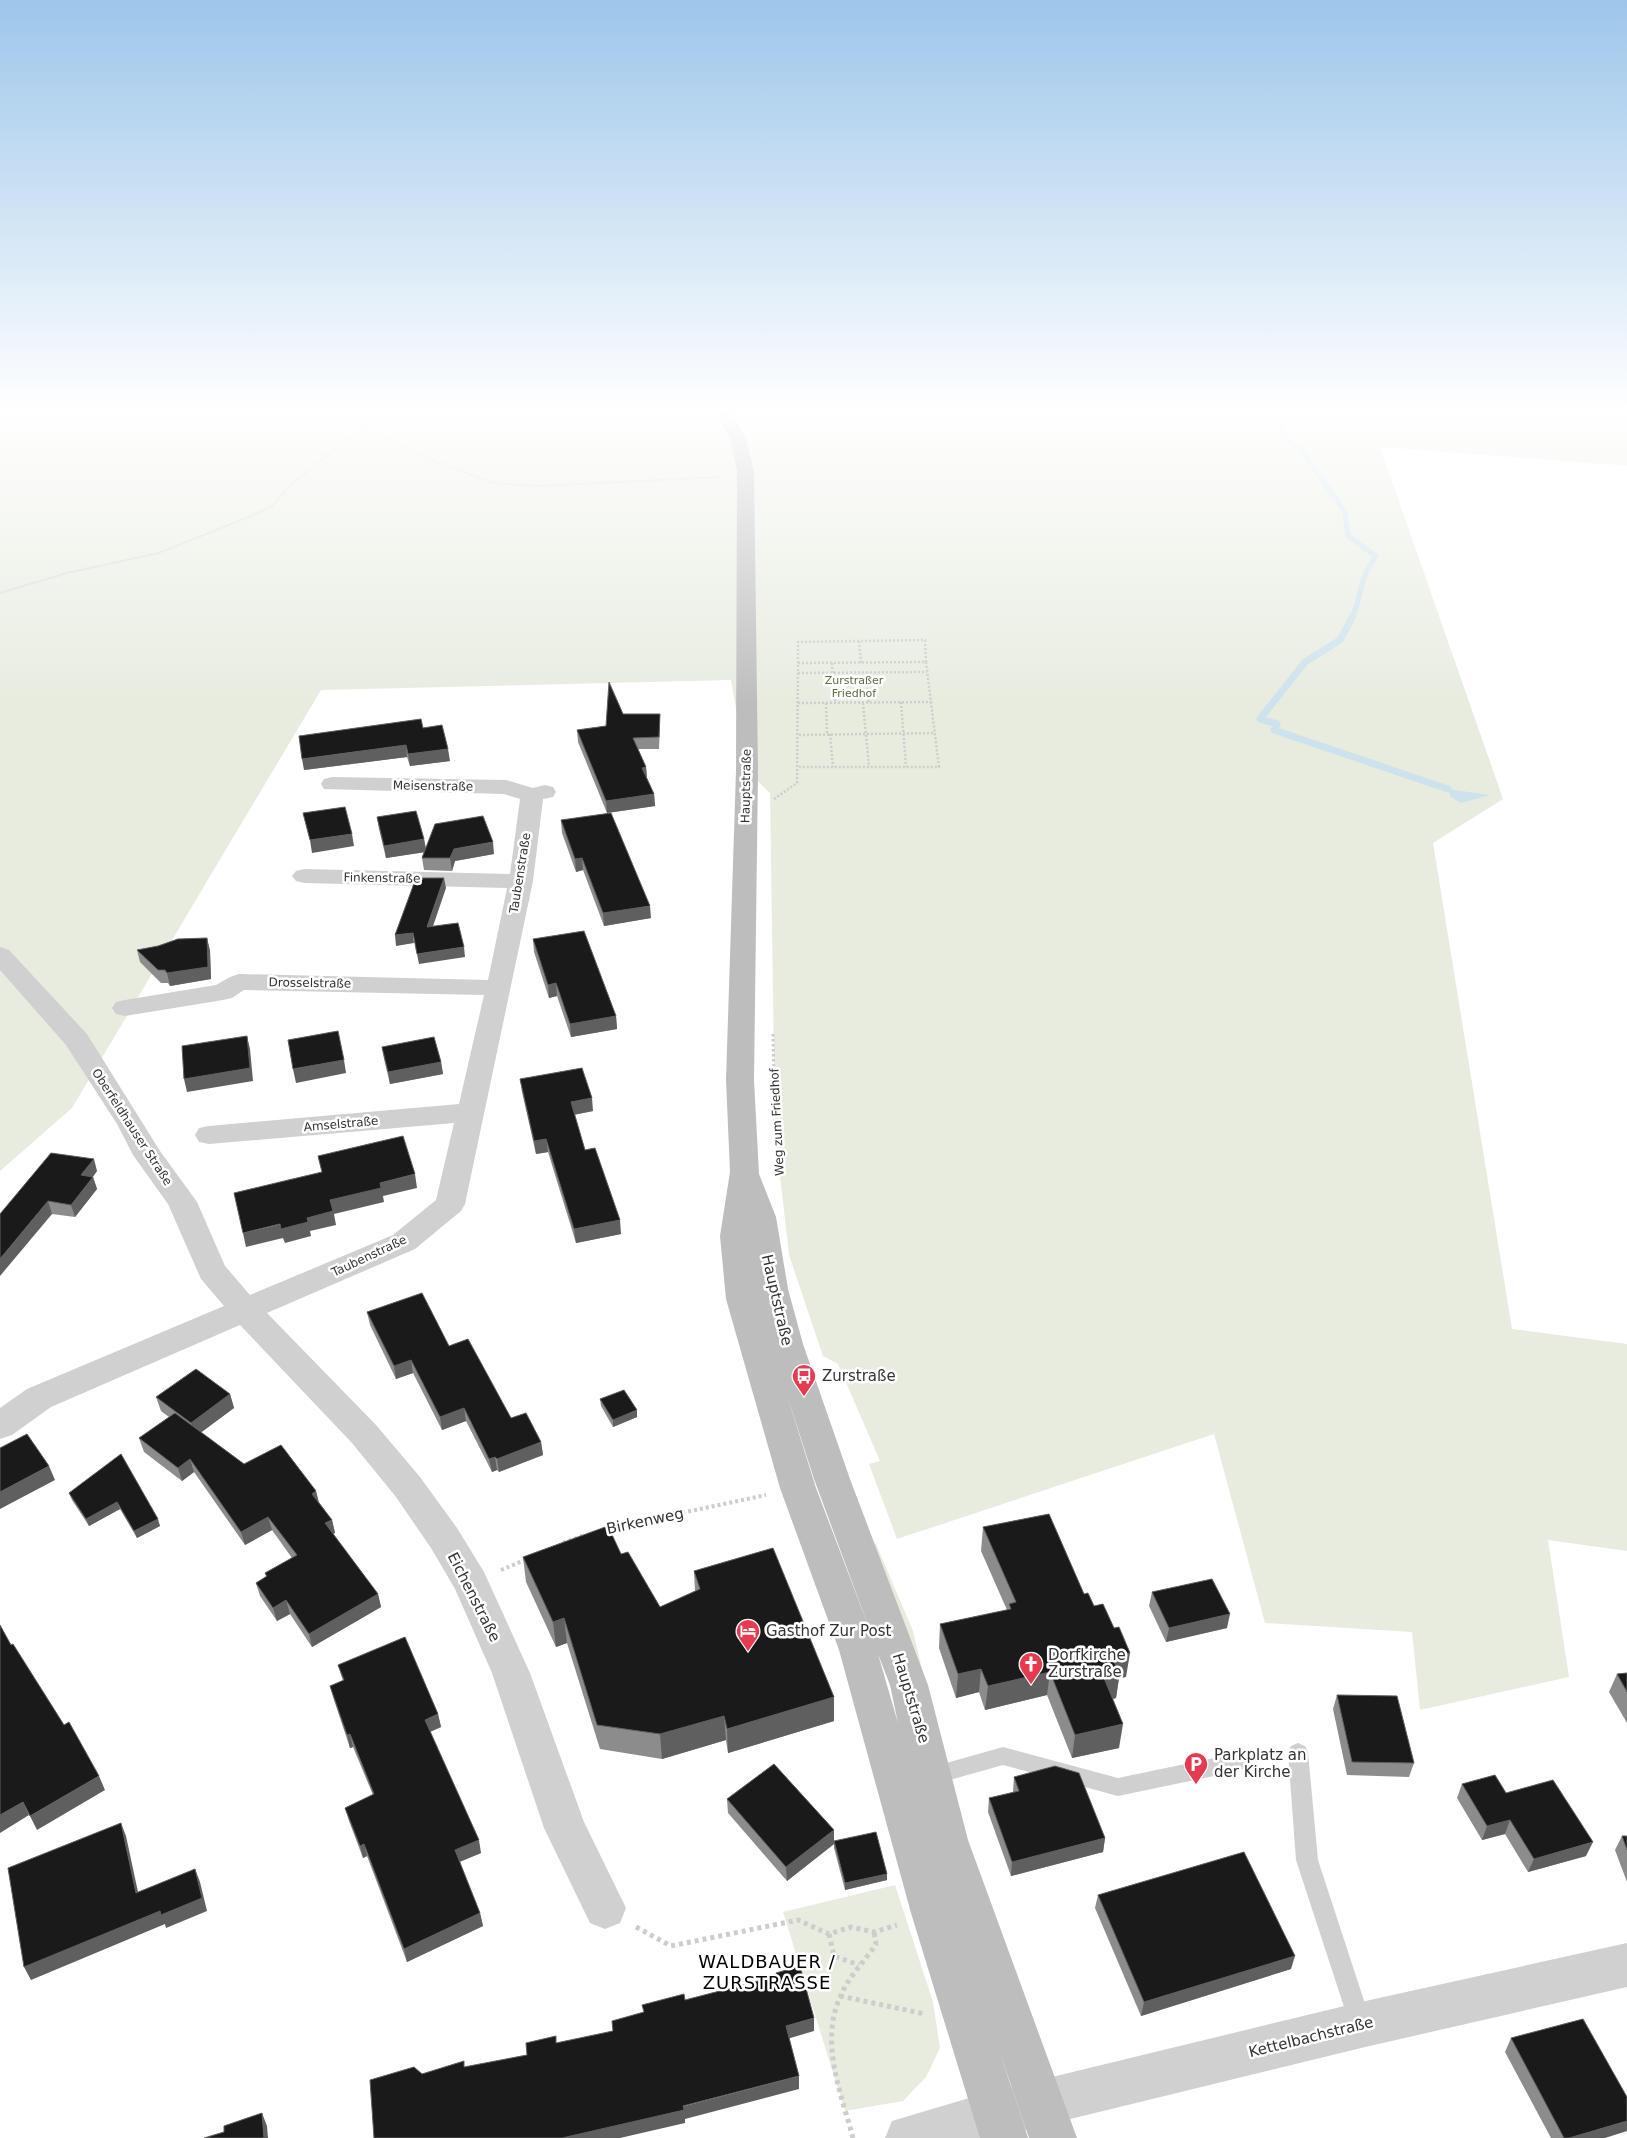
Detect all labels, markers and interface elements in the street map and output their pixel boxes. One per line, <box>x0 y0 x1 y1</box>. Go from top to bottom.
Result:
park label: Zurstraßer Friedhof <box>825 674 884 700</box>
street label: Hauptstraße <box>738 749 754 823</box>
street label: Meisenstraße <box>393 778 473 794</box>
street label: Taubenstraße <box>507 832 533 915</box>
street label: Finkenstraße <box>344 870 420 886</box>
street label: Drosselstraße <box>269 975 351 991</box>
street label: Oberfeldhauser Straße <box>89 1066 175 1188</box>
street label: Weg zum Friedhof <box>767 1067 787 1176</box>
street label: Amselstraße <box>303 1114 379 1134</box>
street label: Taubenstraße <box>328 1233 409 1280</box>
street label: Hauptstraße <box>758 1253 796 1347</box>
bus stop icon: Zurstraße <box>791 1363 817 1397</box>
place label: Zurstraße <box>822 1367 896 1385</box>
street label: Birkenweg <box>605 1504 685 1538</box>
street label: Eichenstraße <box>444 1549 504 1645</box>
hotel icon: Gasthof Zur Post <box>735 1618 761 1652</box>
place label: Gasthof Zur Post <box>766 1622 891 1640</box>
place label: Dorfkirche Zurstraße <box>1048 1646 1126 1681</box>
street label: Hauptstraße <box>889 1651 933 1745</box>
church icon: Dorfkirche Zurstraße <box>1018 1651 1044 1685</box>
place label: Parkplatz an der Kirche <box>1214 1746 1307 1781</box>
parking icon: Parkplatz an der Kirche <box>1183 1751 1209 1785</box>
district label: WALDBAUER / ZURSTRASSE <box>698 1951 836 1993</box>
street label: Kettelbachstraße <box>1247 2013 1375 2061</box>

